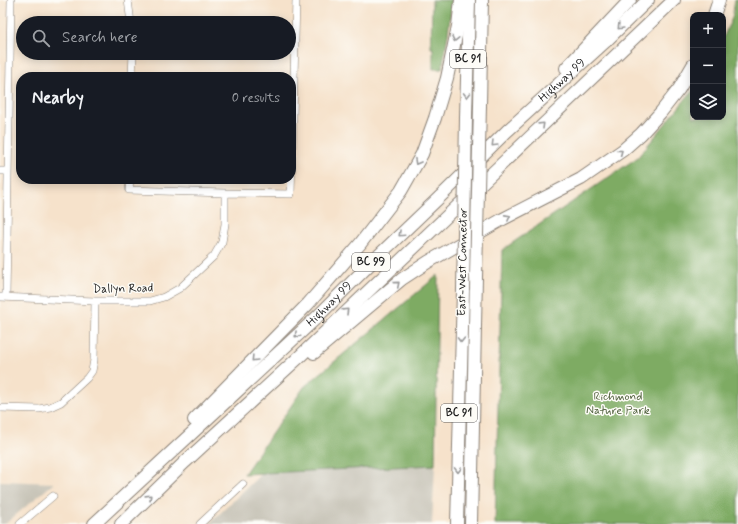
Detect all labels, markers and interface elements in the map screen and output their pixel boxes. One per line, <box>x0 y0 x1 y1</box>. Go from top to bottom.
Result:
map controls <box>690 12 726 120</box>
button: + <box>690 12 726 48</box>
search box <box>16 16 296 60</box>
one-way arrow <box>617 22 625 30</box>
icon: search <box>30 27 52 49</box>
text: Search here <box>62 28 138 48</box>
one-way arrow <box>452 35 460 42</box>
button: − <box>690 48 726 84</box>
road number: BC 91 <box>450 50 486 68</box>
street label: Highway 99 <box>535 55 589 106</box>
button: layers <box>690 84 726 120</box>
text: Nearby <box>32 87 84 109</box>
text: 0 results <box>232 90 280 107</box>
one-way arrow <box>463 92 471 98</box>
one-way arrow <box>537 122 545 130</box>
one-way arrow <box>491 139 499 147</box>
one-way arrow <box>616 149 623 157</box>
one-way arrow <box>415 158 422 165</box>
street label: East-West Connector <box>454 208 472 316</box>
one-way arrow <box>504 214 511 222</box>
one-way arrow <box>398 230 406 237</box>
road number: BC 99 <box>352 253 390 271</box>
street label: Highway 99 <box>303 278 356 331</box>
street label: Dallyn Road <box>93 280 153 298</box>
one-way arrow <box>392 281 399 288</box>
one-way arrow <box>341 309 349 316</box>
one-way arrow <box>294 330 302 337</box>
one-way arrow <box>457 337 465 343</box>
one-way arrow <box>251 354 259 362</box>
park label: Richmond Nature Park <box>586 389 650 419</box>
road number: BC 91 <box>441 404 477 422</box>
one-way arrow <box>454 467 462 473</box>
one-way arrow <box>144 494 152 502</box>

